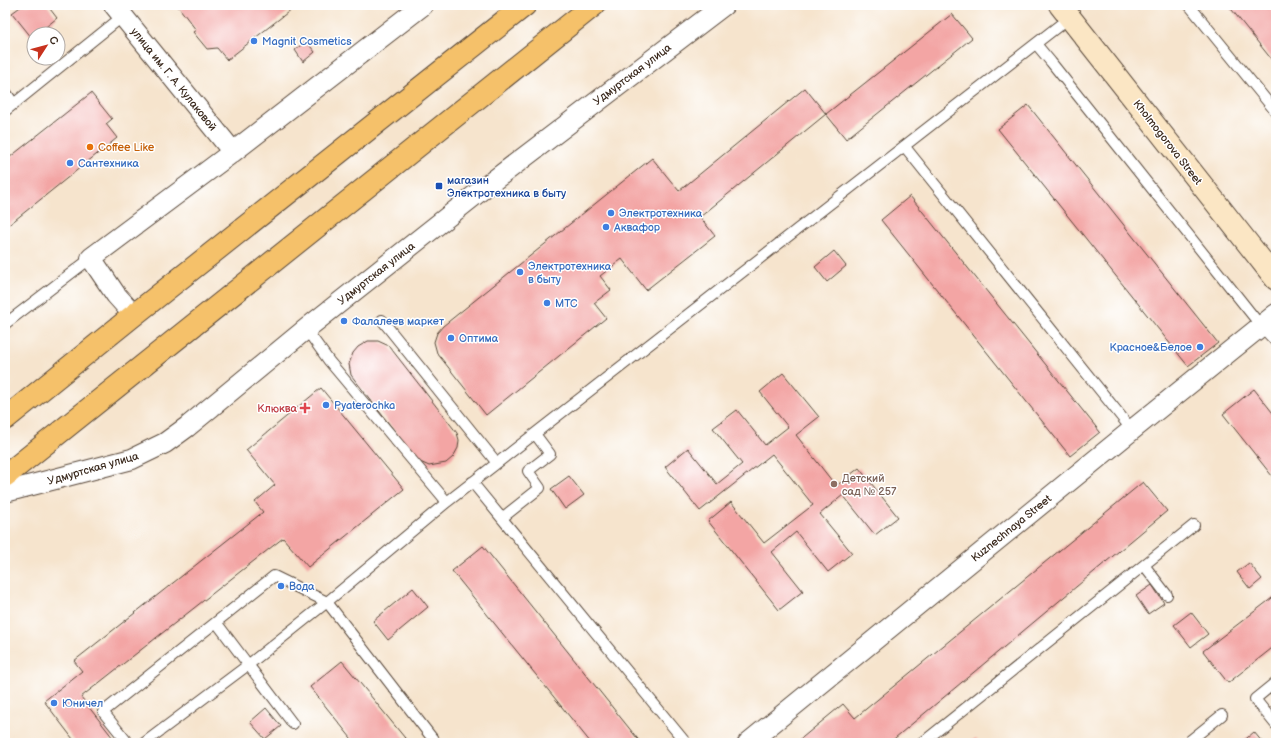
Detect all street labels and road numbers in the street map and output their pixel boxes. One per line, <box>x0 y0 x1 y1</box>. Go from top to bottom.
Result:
street label: улица им. Г. А. Кулаковой <box>128 25 219 134</box>
street label: Удмуртская улица <box>591 41 674 108</box>
street label: Kholmogorova Street <box>1130 97 1205 188</box>
street label: Удмуртская улица <box>335 239 418 308</box>
street label: Удмуртская улица <box>46 449 141 488</box>
street label: Kuznechnaya Street <box>969 492 1054 565</box>

